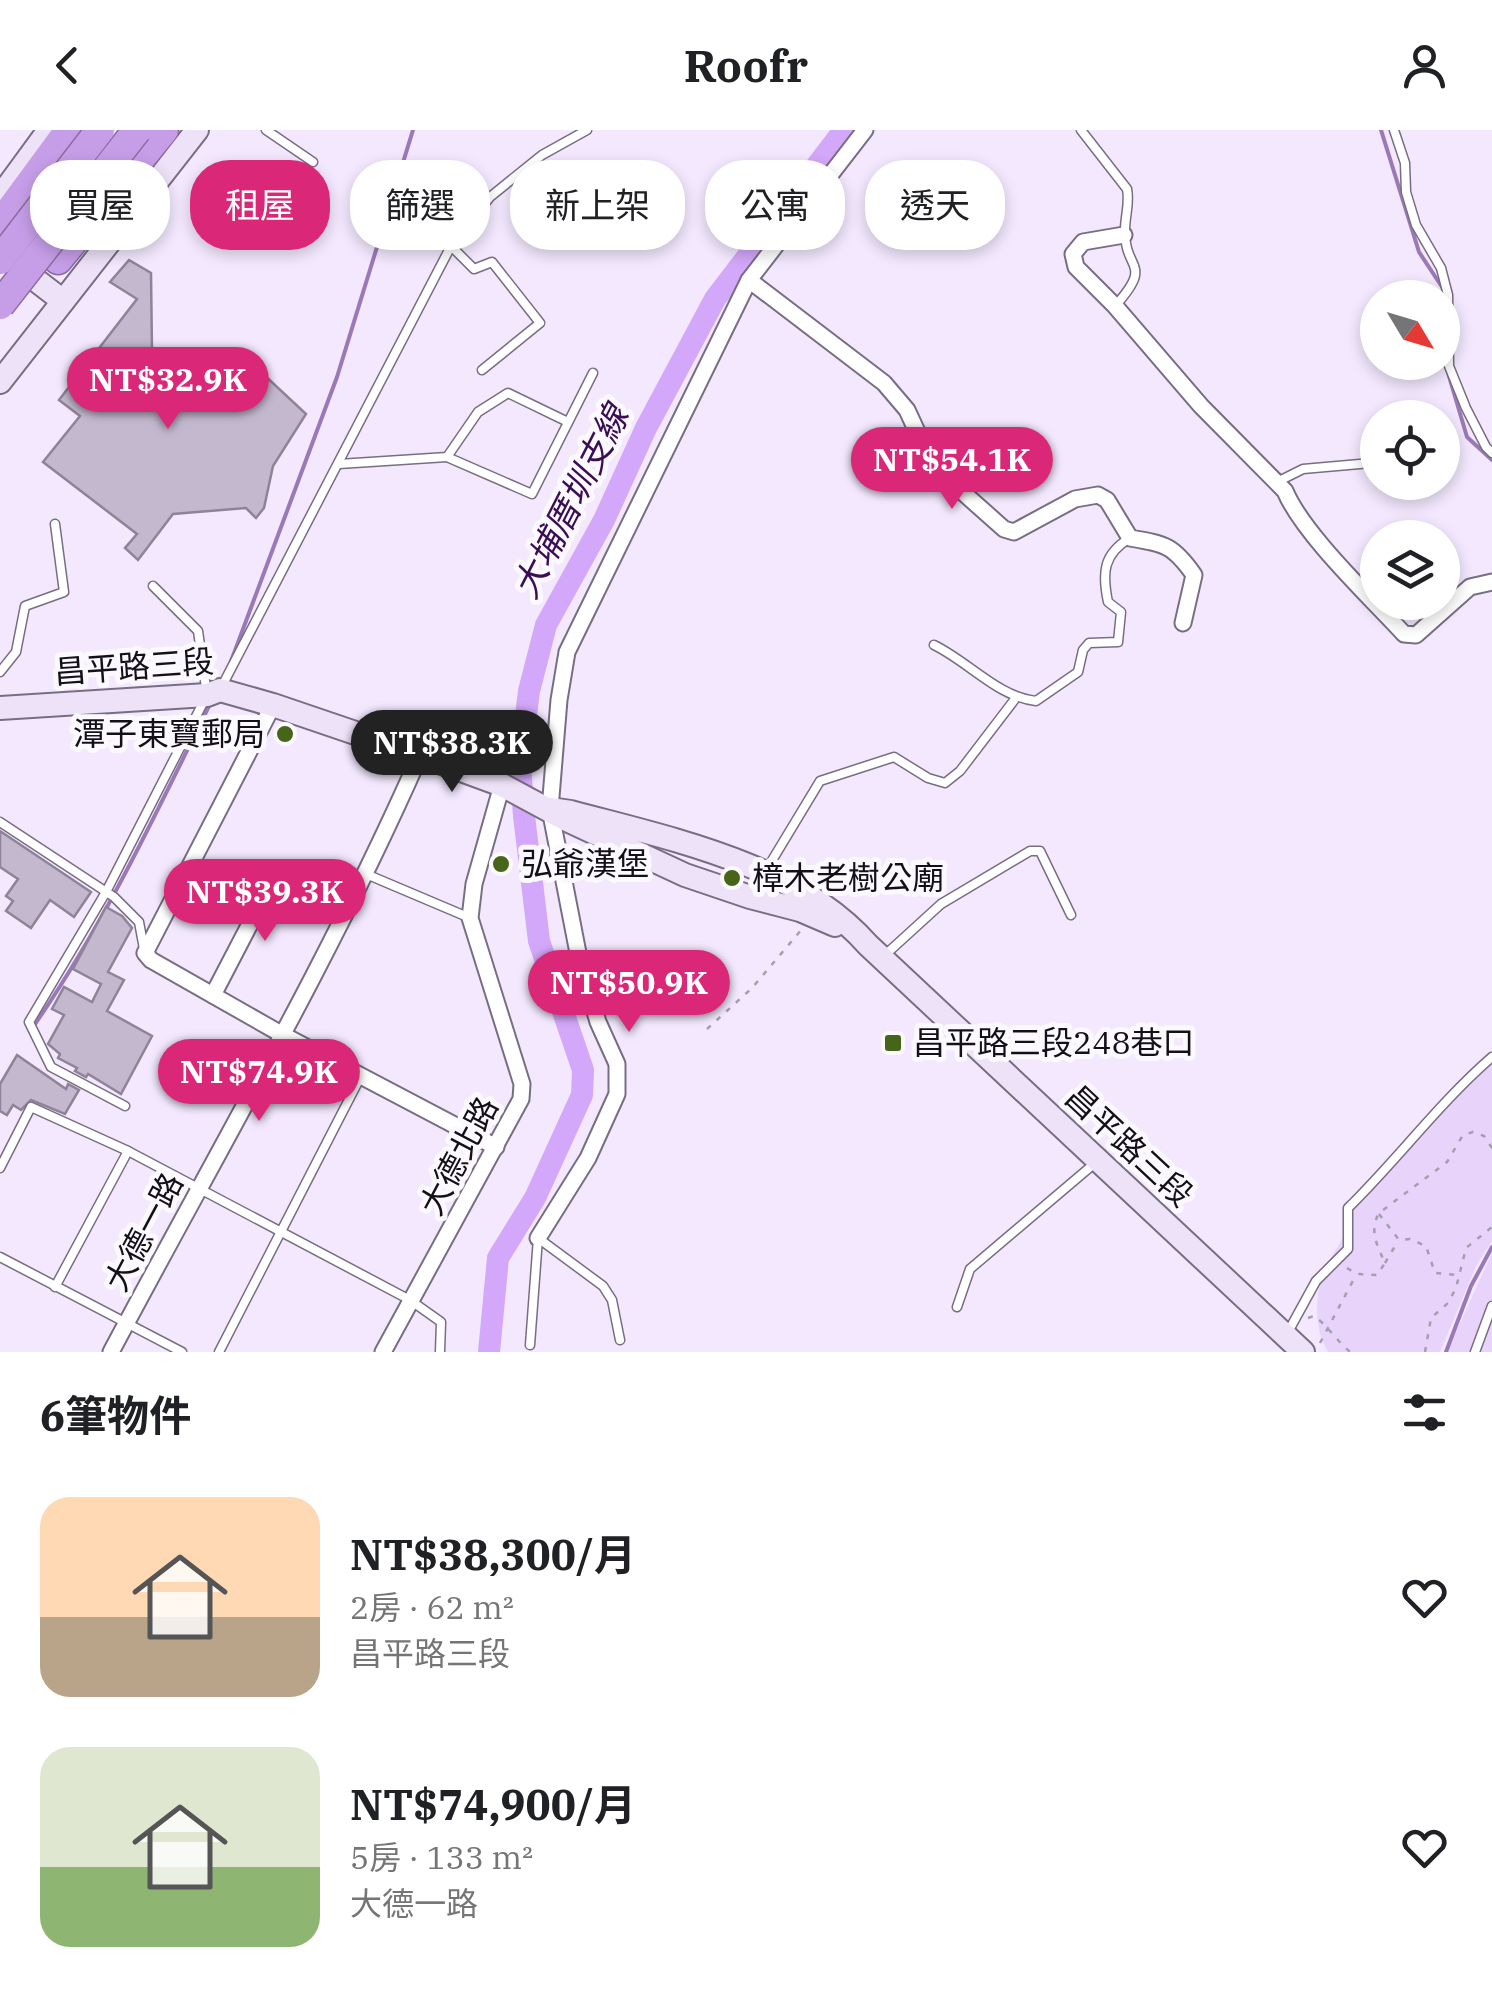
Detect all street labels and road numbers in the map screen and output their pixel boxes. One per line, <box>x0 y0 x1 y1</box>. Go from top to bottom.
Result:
street label: 昌平路三段 <box>53 639 215 693</box>
street label: 昌平路三段 <box>1057 1075 1203 1215</box>
street label: 大德北路 <box>410 1089 507 1222</box>
street label: 大德一路 <box>95 1165 192 1298</box>

